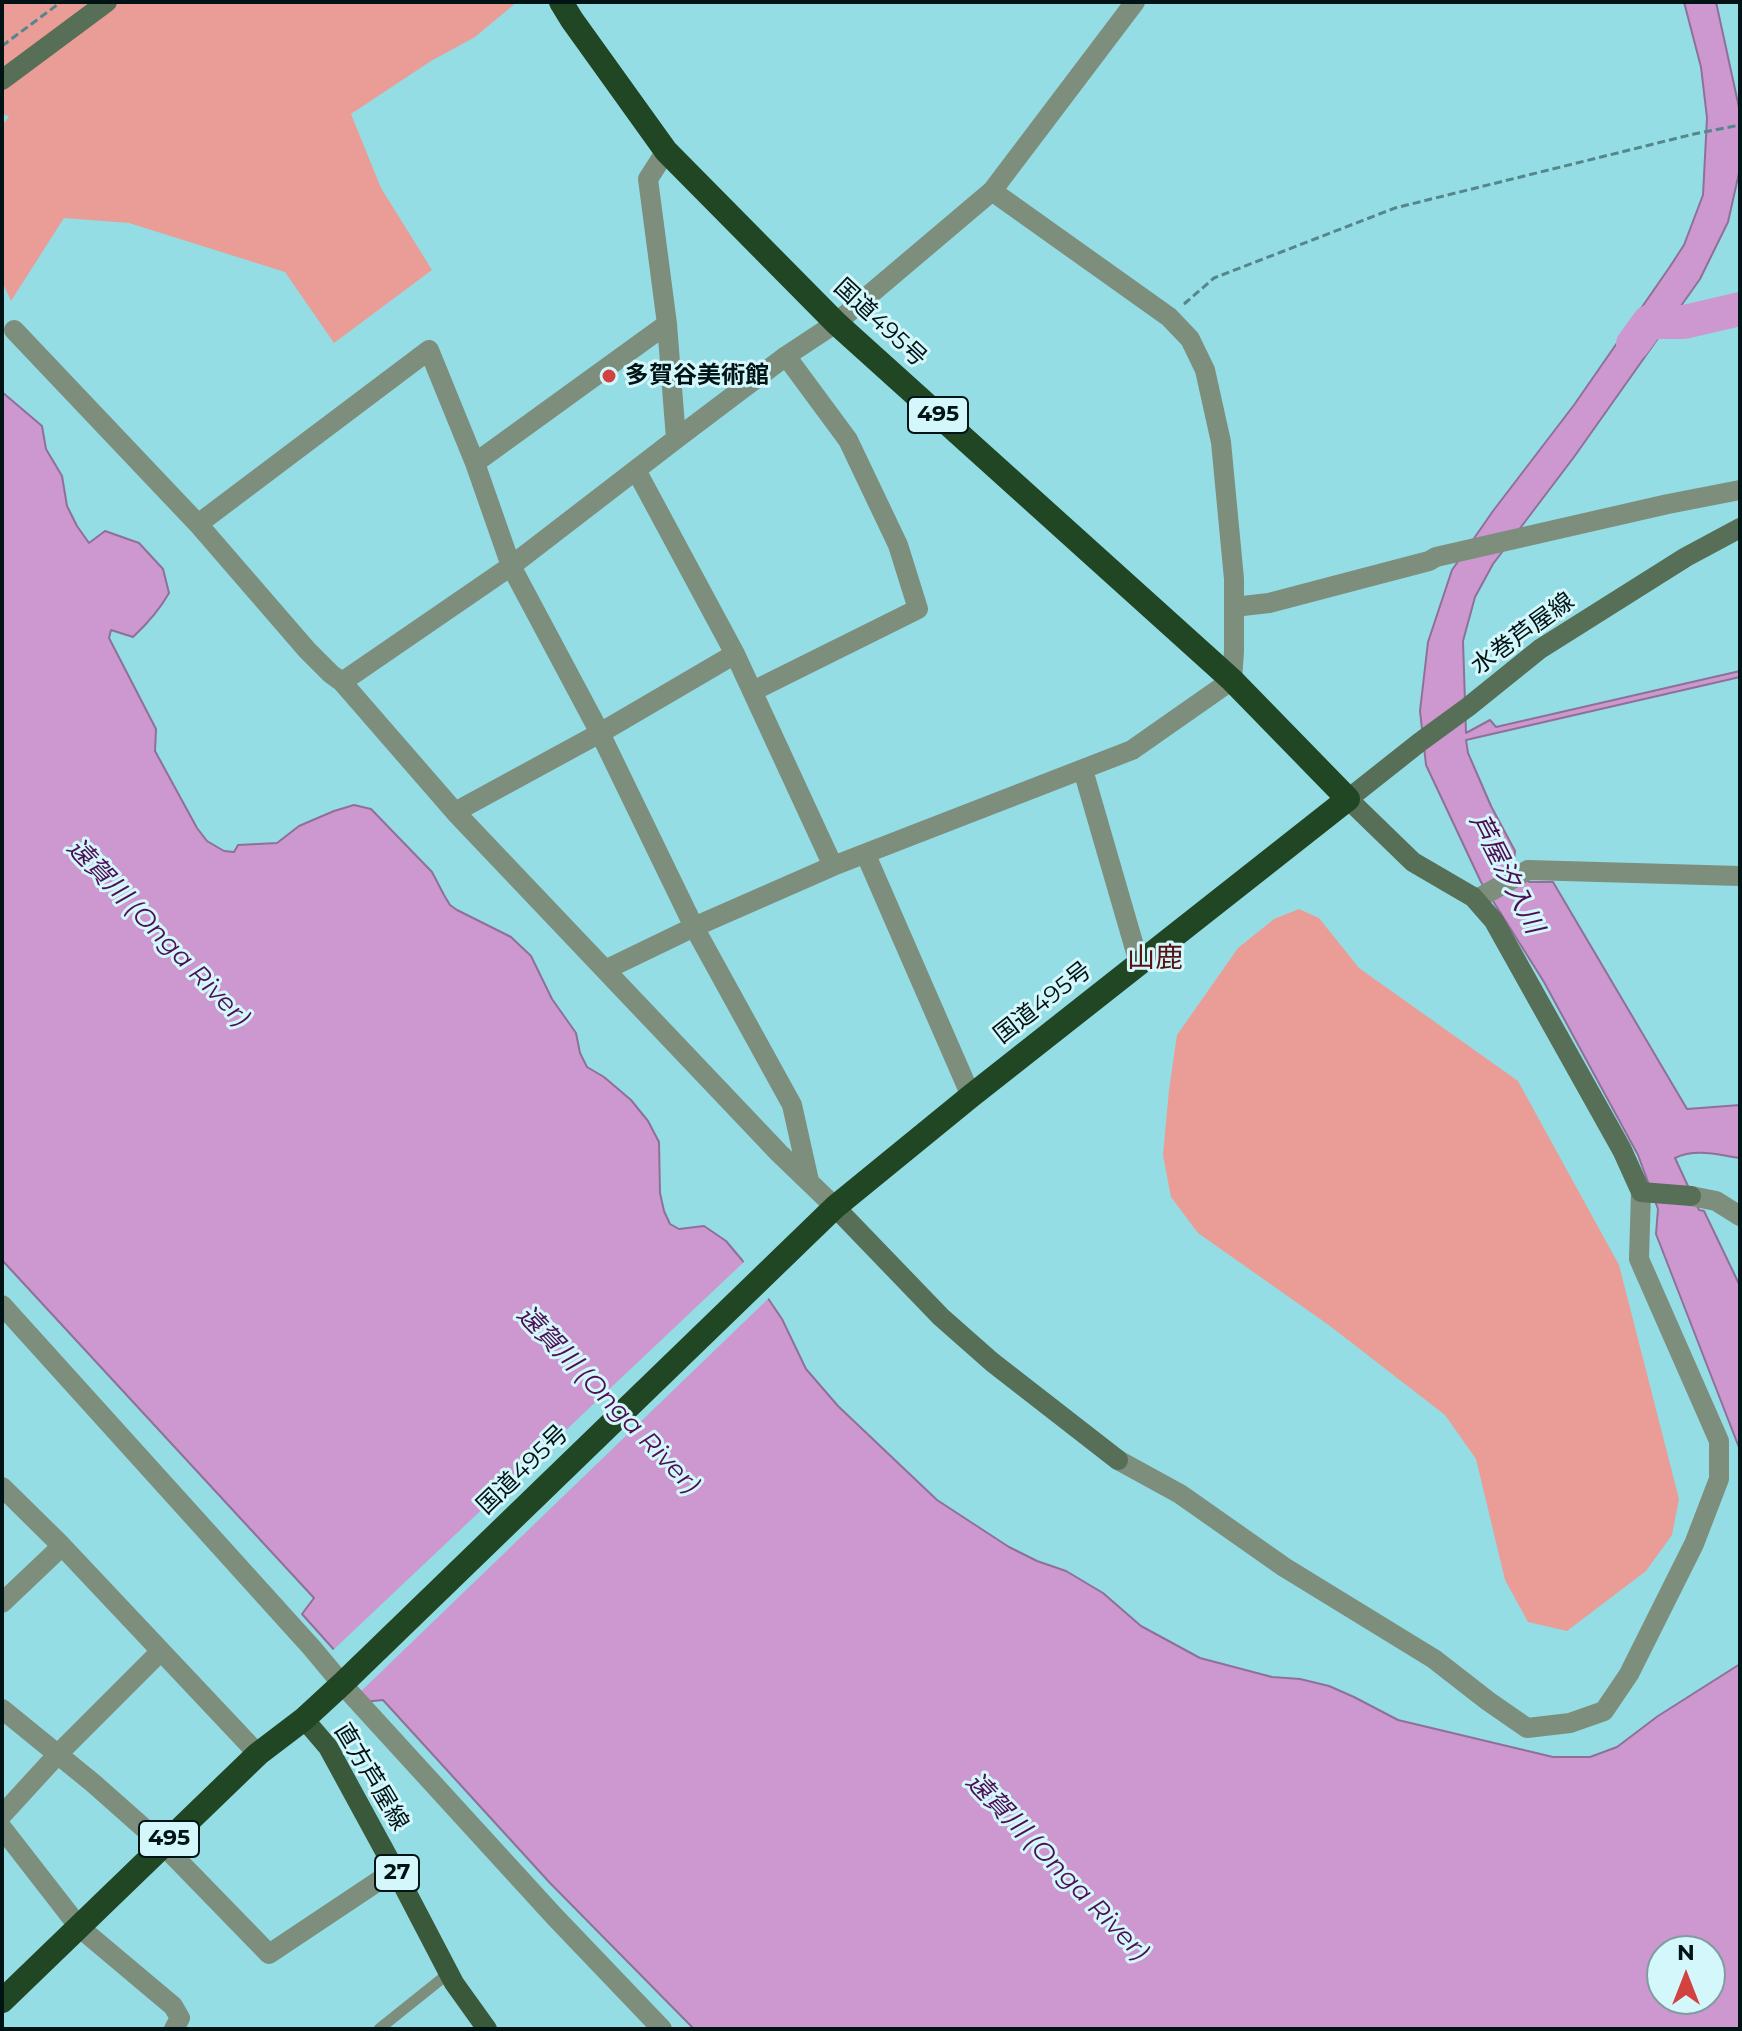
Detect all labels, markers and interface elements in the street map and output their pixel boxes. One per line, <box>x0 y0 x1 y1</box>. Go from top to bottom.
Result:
street label: 国道495号 <box>828 273 932 373</box>
place label: 多賀谷美術館 <box>625 362 769 390</box>
marker: 多賀谷美術館 <box>600 367 618 385</box>
road number: 495 <box>908 397 968 433</box>
street label: 水巻芦屋線 <box>1466 587 1580 681</box>
water label: 芦屋汐入川 <box>1463 809 1549 939</box>
water label: 遠賀川 (Onga River) <box>60 833 256 1033</box>
district label: 山鹿 <box>1127 942 1183 976</box>
street label: 国道495号 <box>988 956 1098 1050</box>
water label: 遠賀川 (Onga River) <box>510 1300 706 1500</box>
street label: 国道495号 <box>471 1419 575 1521</box>
street label: 直方芦屋線 <box>328 1718 414 1836</box>
water label: 遠賀川 (Onga River) <box>959 1767 1155 1967</box>
road number: 495 <box>139 1821 199 1857</box>
road number: 27 <box>375 1855 419 1891</box>
north arrow <box>1646 1935 1726 2015</box>
text: N <box>1677 1939 1695 1966</box>

